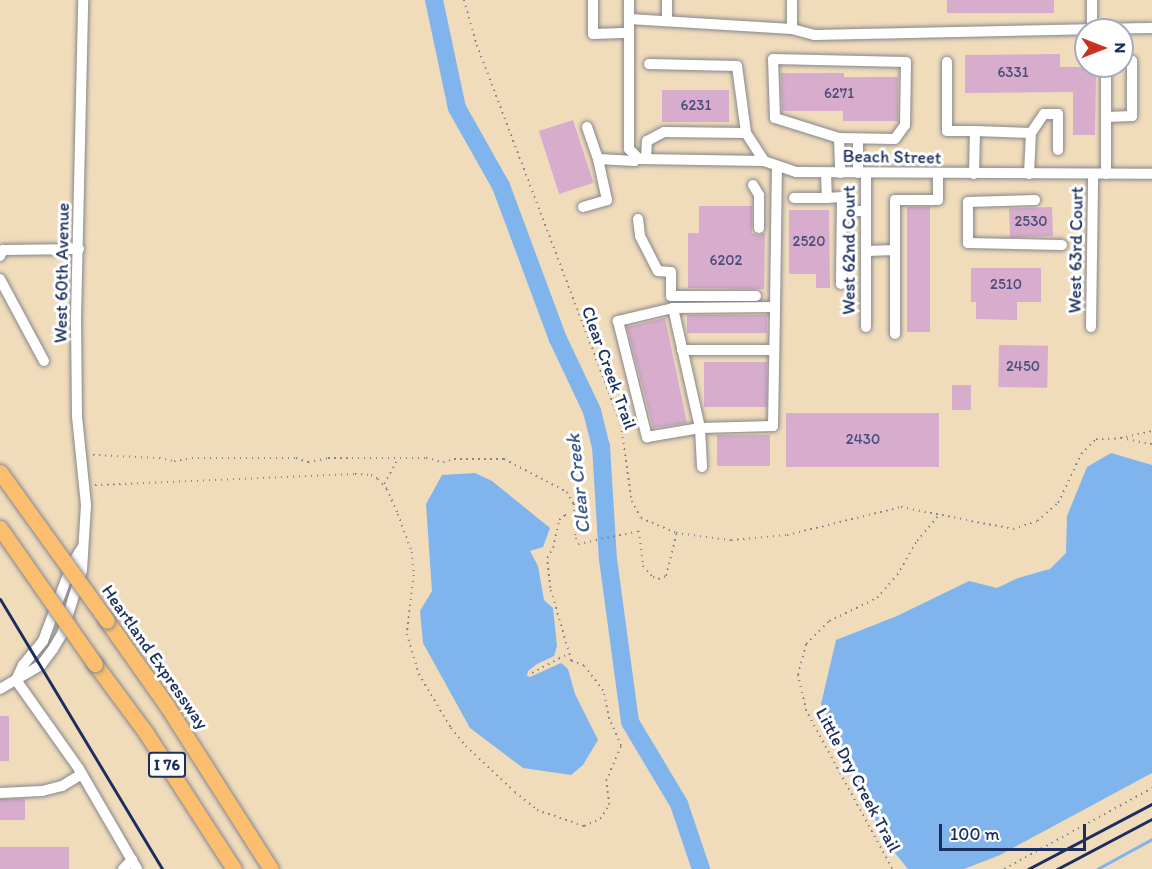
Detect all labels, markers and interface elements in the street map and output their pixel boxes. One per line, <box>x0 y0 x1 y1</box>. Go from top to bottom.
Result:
north arrow <box>1074 18 1134 78</box>
text: N <box>1111 43 1130 53</box>
house number: 6331 <box>997 64 1029 82</box>
house number: 6271 <box>824 85 854 103</box>
house number: 6231 <box>681 97 711 115</box>
street label: Beach Street <box>843 145 941 169</box>
street label: West 62nd Court <box>838 185 860 315</box>
street label: West 63rd Court <box>1064 186 1088 314</box>
street label: West 60th Avenue <box>50 203 74 343</box>
house number: 2530 <box>1014 213 1048 231</box>
house number: 2520 <box>793 233 825 251</box>
house number: 6202 <box>710 252 742 270</box>
house number: 2510 <box>990 276 1022 294</box>
street label: Clear Creek Trail <box>577 304 641 432</box>
house number: 2450 <box>1006 358 1040 376</box>
house number: 2430 <box>846 431 880 449</box>
water label: Clear Creek <box>561 433 595 535</box>
street label: Heartland Expressway <box>97 581 213 733</box>
street label: Little Dry Creek Trail <box>811 704 905 856</box>
road number: I 76 <box>148 752 186 778</box>
scale bar <box>942 812 1089 850</box>
text: 100 m <box>950 823 1000 845</box>

